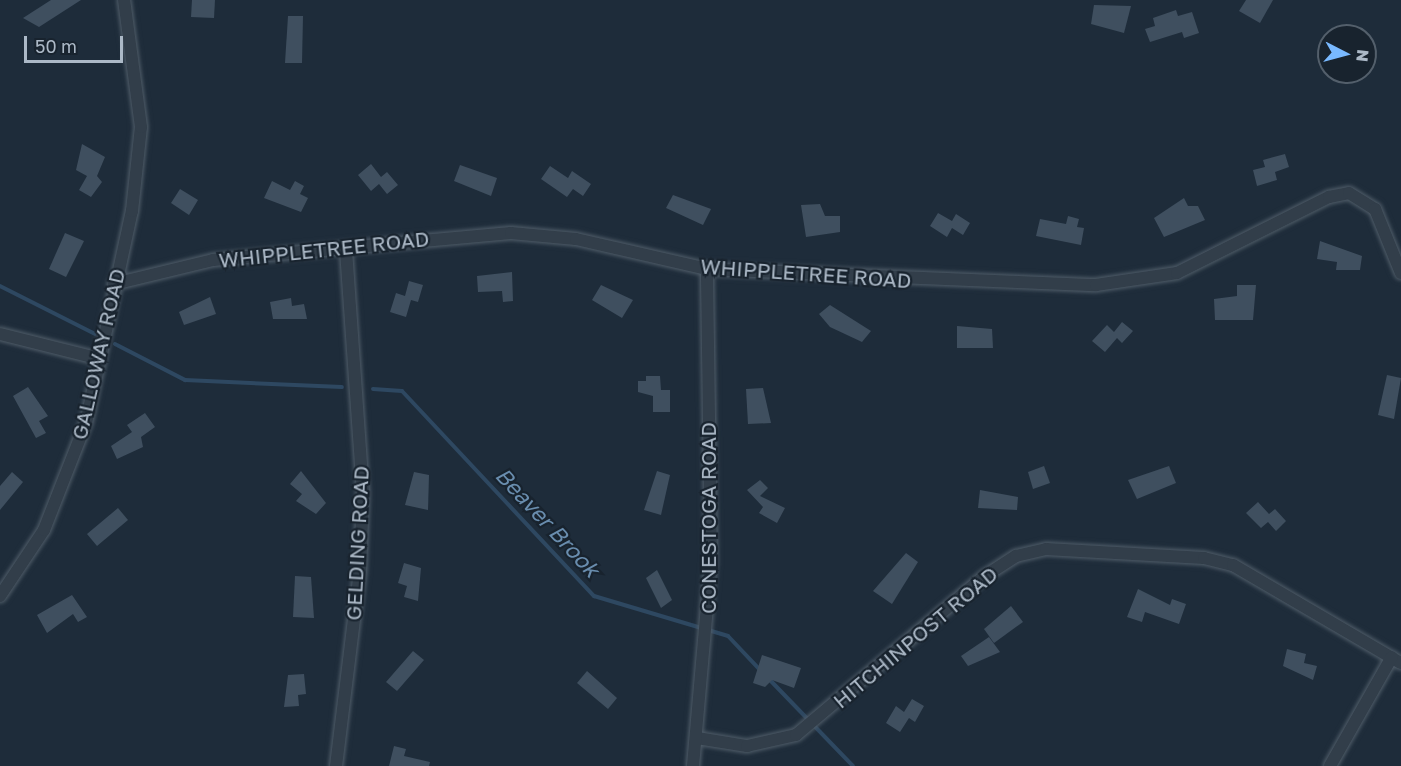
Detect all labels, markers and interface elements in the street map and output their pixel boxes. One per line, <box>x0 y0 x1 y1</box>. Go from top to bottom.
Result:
scale bar <box>27 24 126 62</box>
north arrow <box>1317 24 1377 84</box>
text: 50 m <box>35 35 77 57</box>
text: N <box>1352 49 1373 63</box>
street label: WHIPPLETREE ROAD <box>217 225 431 273</box>
street label: WHIPPLETREE ROAD <box>700 253 912 293</box>
street label: GALLOWAY ROAD <box>66 266 130 442</box>
street label: CONESTOGA ROAD <box>695 422 721 614</box>
water label: Beaver Brook <box>491 462 605 582</box>
street label: GELDING ROAD <box>340 465 374 621</box>
street label: HITCHINPOST ROAD <box>828 561 1002 713</box>

